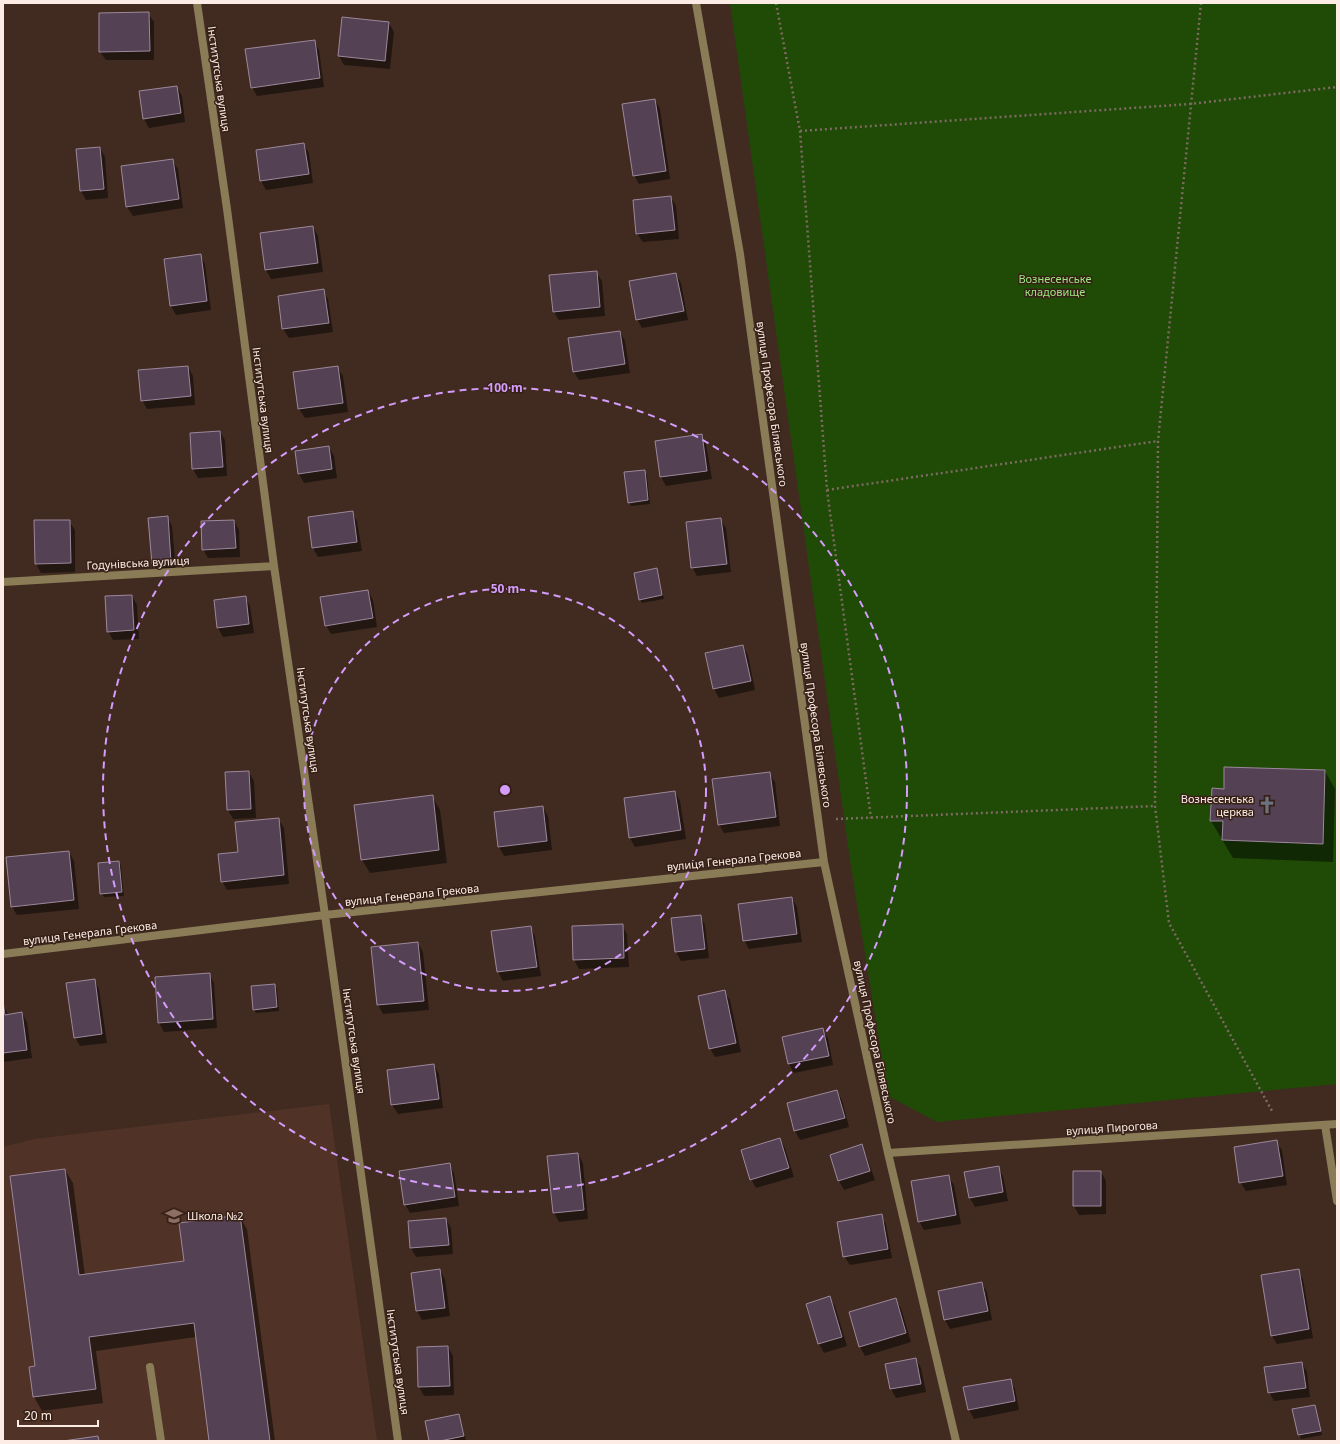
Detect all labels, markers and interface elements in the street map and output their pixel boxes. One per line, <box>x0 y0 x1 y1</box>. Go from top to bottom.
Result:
street label: Інститутська вулиця <box>205 25 234 133</box>
park label: Вознесенське кладовище <box>1018 271 1092 299</box>
street label: вулиця Професора Білявського <box>753 320 792 488</box>
street label: Інститутська вулиця <box>250 346 277 454</box>
text: 100 m <box>487 379 523 396</box>
street label: Годунівська вулиця <box>86 552 190 573</box>
text: 50 m <box>491 580 519 597</box>
street label: вулиця Професора Білявського <box>797 641 836 809</box>
street label: Інститутська вулиця <box>294 666 323 774</box>
centre of rings <box>498 783 512 797</box>
place label: Вознесенська церква <box>1181 791 1254 819</box>
church icon: Вознесенська церква <box>1257 795 1277 815</box>
street label: вулиця Генерала Грекова <box>666 845 802 874</box>
street label: вулиця Генерала Грекова <box>344 880 480 909</box>
street label: вулиця Генерала Грекова <box>22 917 158 948</box>
street label: вулиця Професора Білявського <box>851 959 900 1125</box>
street label: Інститутська вулиця <box>340 987 369 1095</box>
street label: вулиця Пирогова <box>1066 1117 1158 1138</box>
school or university icon: Школа №2 <box>164 1206 184 1226</box>
place label: Школа №2 <box>187 1208 244 1223</box>
street label: Інститутська вулиця <box>384 1308 413 1416</box>
scale bar <box>18 1402 98 1428</box>
text: 20 m <box>24 1407 52 1424</box>

